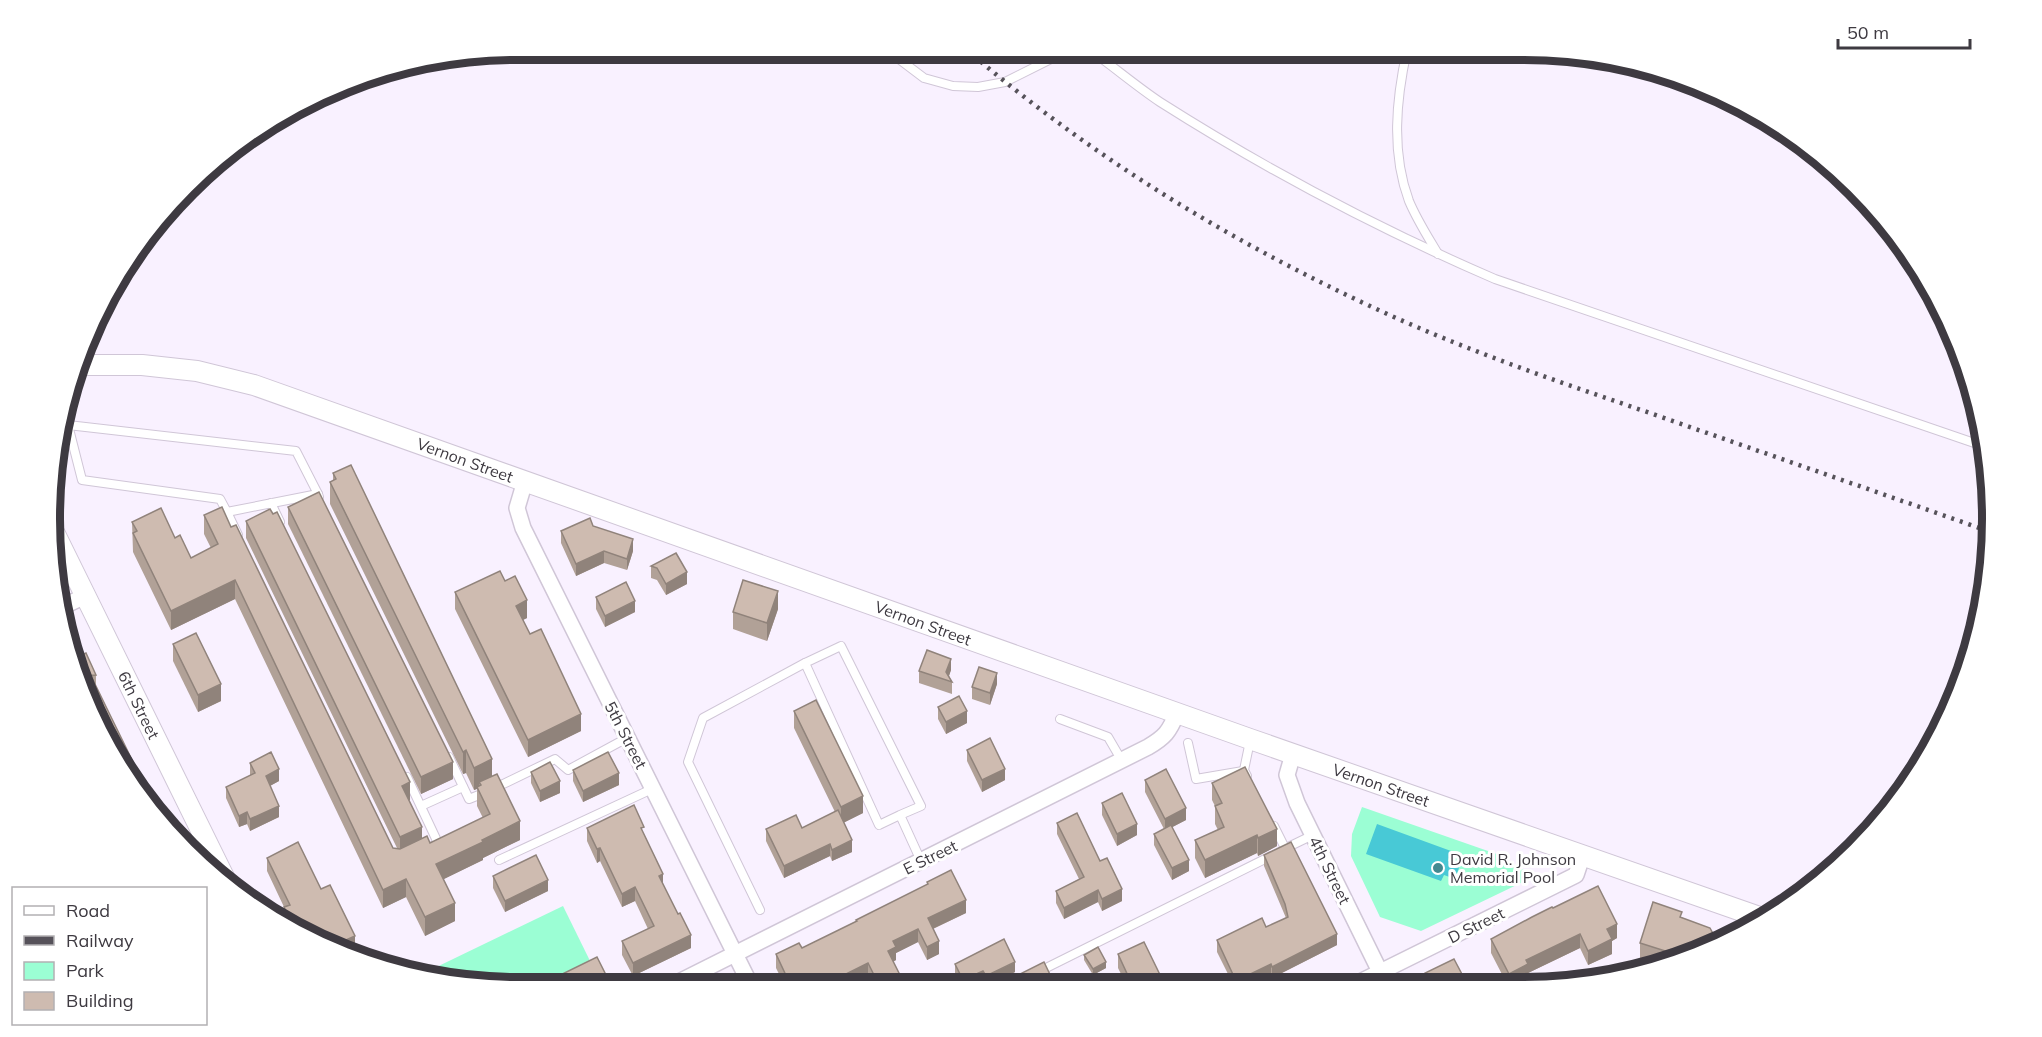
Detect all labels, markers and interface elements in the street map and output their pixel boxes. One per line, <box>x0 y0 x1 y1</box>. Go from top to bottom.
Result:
scale bar <box>1838 12 1970 50</box>
text: 50 m <box>1847 21 1889 44</box>
street label: Vernon Street <box>414 433 516 487</box>
street label: Vernon Street <box>872 596 974 650</box>
street label: 6th Street <box>114 668 164 743</box>
street label: 5th Street <box>601 698 652 772</box>
street label: Vernon Street <box>1330 759 1432 811</box>
street label: 4th Street <box>1305 833 1355 908</box>
street label: E Street <box>900 835 961 879</box>
place label: David R. Johnson Memorial Pool <box>1450 849 1576 887</box>
marker: David R. Johnson Memorial Pool <box>1431 861 1445 875</box>
legend <box>12 887 207 1025</box>
text: Road <box>66 899 110 922</box>
street label: D Street <box>1444 903 1508 947</box>
text: Railway <box>66 929 134 952</box>
text: Park <box>66 959 105 982</box>
text: Building <box>66 989 134 1012</box>

